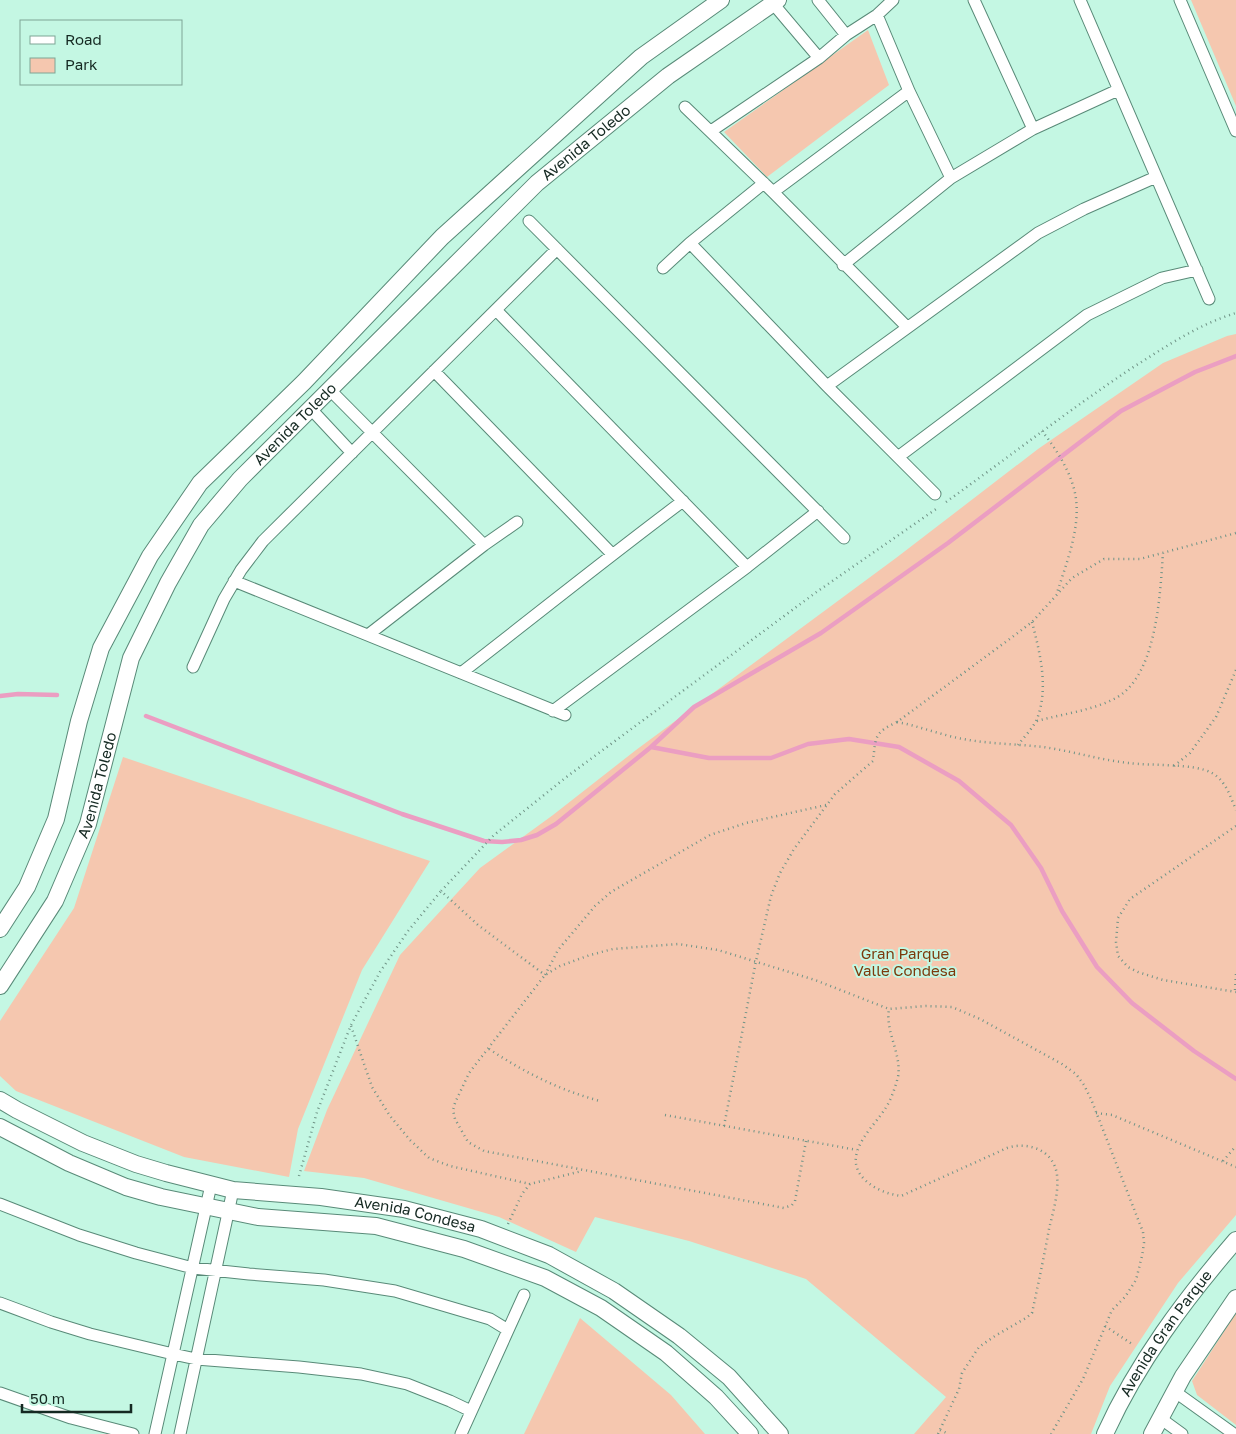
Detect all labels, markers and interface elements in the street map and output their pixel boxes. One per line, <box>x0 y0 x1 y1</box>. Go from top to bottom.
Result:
legend <box>20 20 182 85</box>
text: Road <box>65 30 102 48</box>
text: Park <box>65 55 98 73</box>
street label: Avenida Toledo <box>538 101 634 184</box>
street label: Avenida Toledo <box>249 378 339 468</box>
street label: Avenida Toledo <box>73 730 119 841</box>
park label: Gran Parque Valle Condesa <box>854 944 956 979</box>
street label: Avenida Condesa <box>353 1192 478 1235</box>
street label: Avenida Gran Parque <box>1116 1266 1215 1399</box>
scale bar <box>22 1382 131 1414</box>
text: 50 m <box>30 1389 65 1407</box>

